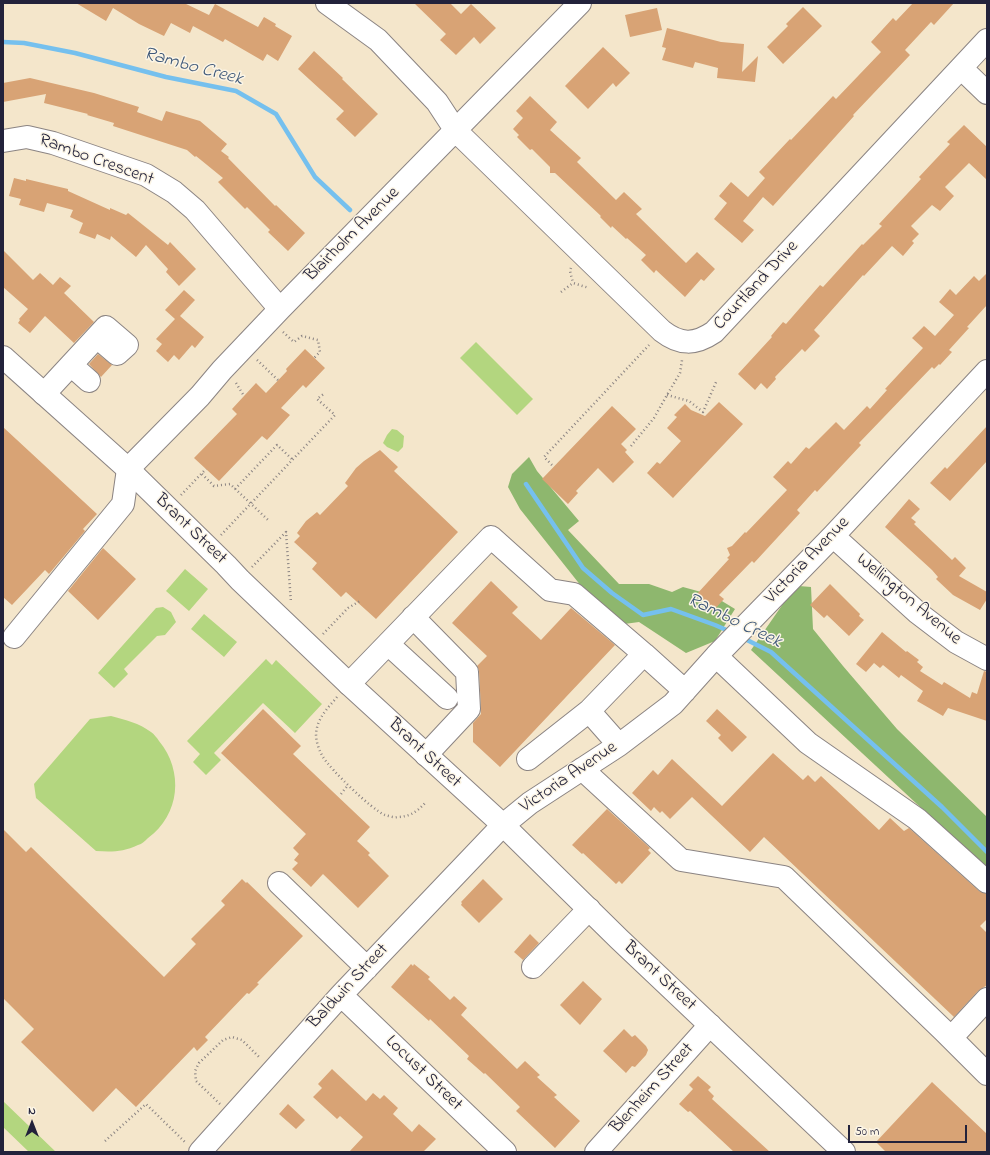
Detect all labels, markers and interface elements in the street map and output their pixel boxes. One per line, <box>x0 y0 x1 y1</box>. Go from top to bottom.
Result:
water label: Rambo Creek <box>141 44 245 92</box>
street label: Rambo Crescent <box>36 130 156 192</box>
street label: Blairholm Avenue <box>301 183 405 287</box>
street label: Courtland Drive <box>710 237 804 335</box>
street label: Brant Street <box>149 490 231 570</box>
street label: Victoria Avenue <box>761 513 855 609</box>
street label: Wellington Avenue <box>851 550 965 650</box>
water label: Rambo Creek <box>683 589 785 655</box>
street label: Brant Street <box>383 715 465 793</box>
street label: Victoria Avenue <box>516 737 622 819</box>
street label: Brant Street <box>618 938 700 1016</box>
street label: Baldwin Street <box>304 940 394 1034</box>
street label: Locust Street <box>380 1032 466 1116</box>
street label: Blenheim Street <box>607 1039 699 1139</box>
north arrow <box>12 1103 52 1143</box>
text: N <box>28 1103 36 1119</box>
scale bar <box>850 1117 969 1143</box>
text: 50 m <box>855 1123 879 1141</box>

